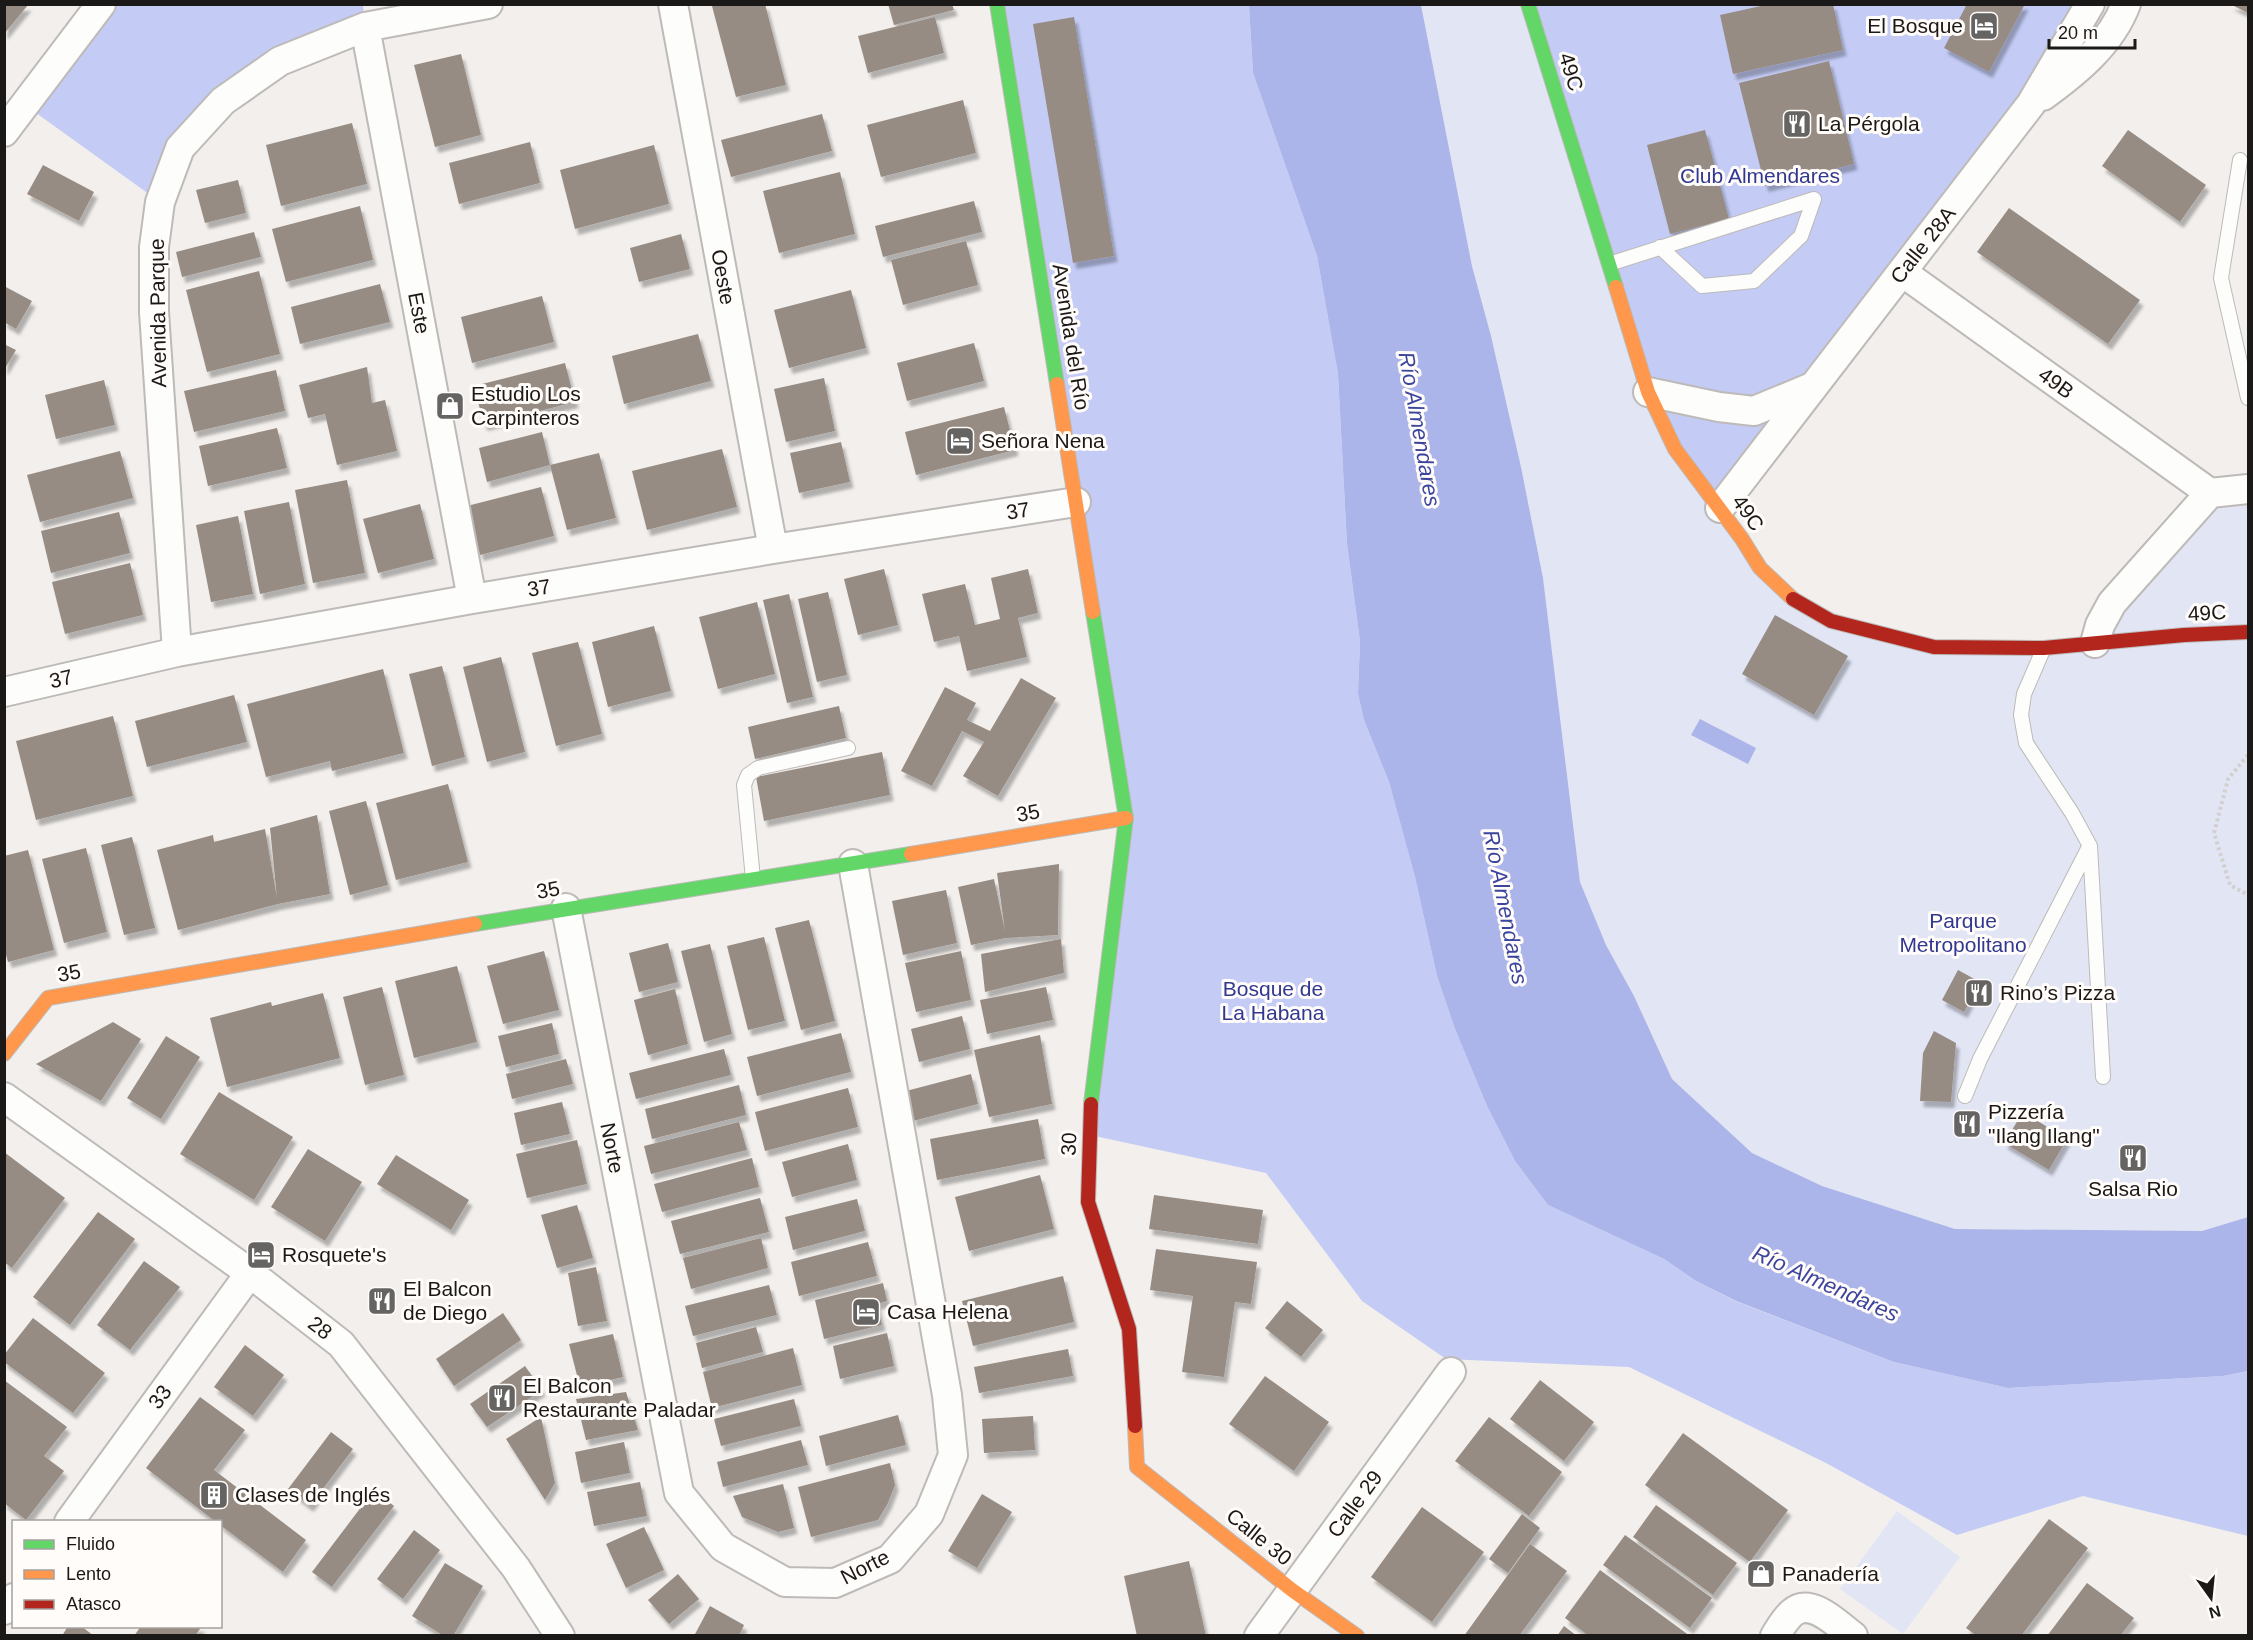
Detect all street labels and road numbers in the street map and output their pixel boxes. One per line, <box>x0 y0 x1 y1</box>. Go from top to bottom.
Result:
street label: 49C <box>1555 50 1588 94</box>
street label: Calle 28A <box>1886 202 1960 288</box>
street label: Avenida Parque <box>145 238 170 388</box>
street label: Oeste <box>707 247 740 307</box>
street label: Avenida del Río <box>1049 262 1094 412</box>
street label: Este <box>404 290 435 336</box>
street label: 49B <box>2034 362 2078 403</box>
street label: 49C <box>1728 490 1769 535</box>
street label: 37 <box>1005 497 1031 524</box>
street label: 37 <box>526 574 552 601</box>
street label: 49C <box>2187 600 2227 625</box>
street label: 37 <box>47 665 75 692</box>
street label: 35 <box>1014 799 1041 826</box>
street label: 35 <box>534 876 561 903</box>
street label: 35 <box>55 959 82 986</box>
street label: Norte <box>596 1121 629 1175</box>
street label: 30 <box>1057 1132 1080 1156</box>
street label: 28 <box>304 1311 337 1344</box>
street label: 33 <box>143 1380 176 1413</box>
street label: Calle 29 <box>1323 1466 1387 1542</box>
street label: Calle 30 <box>1222 1503 1296 1570</box>
street label: Norte <box>837 1545 893 1588</box>

